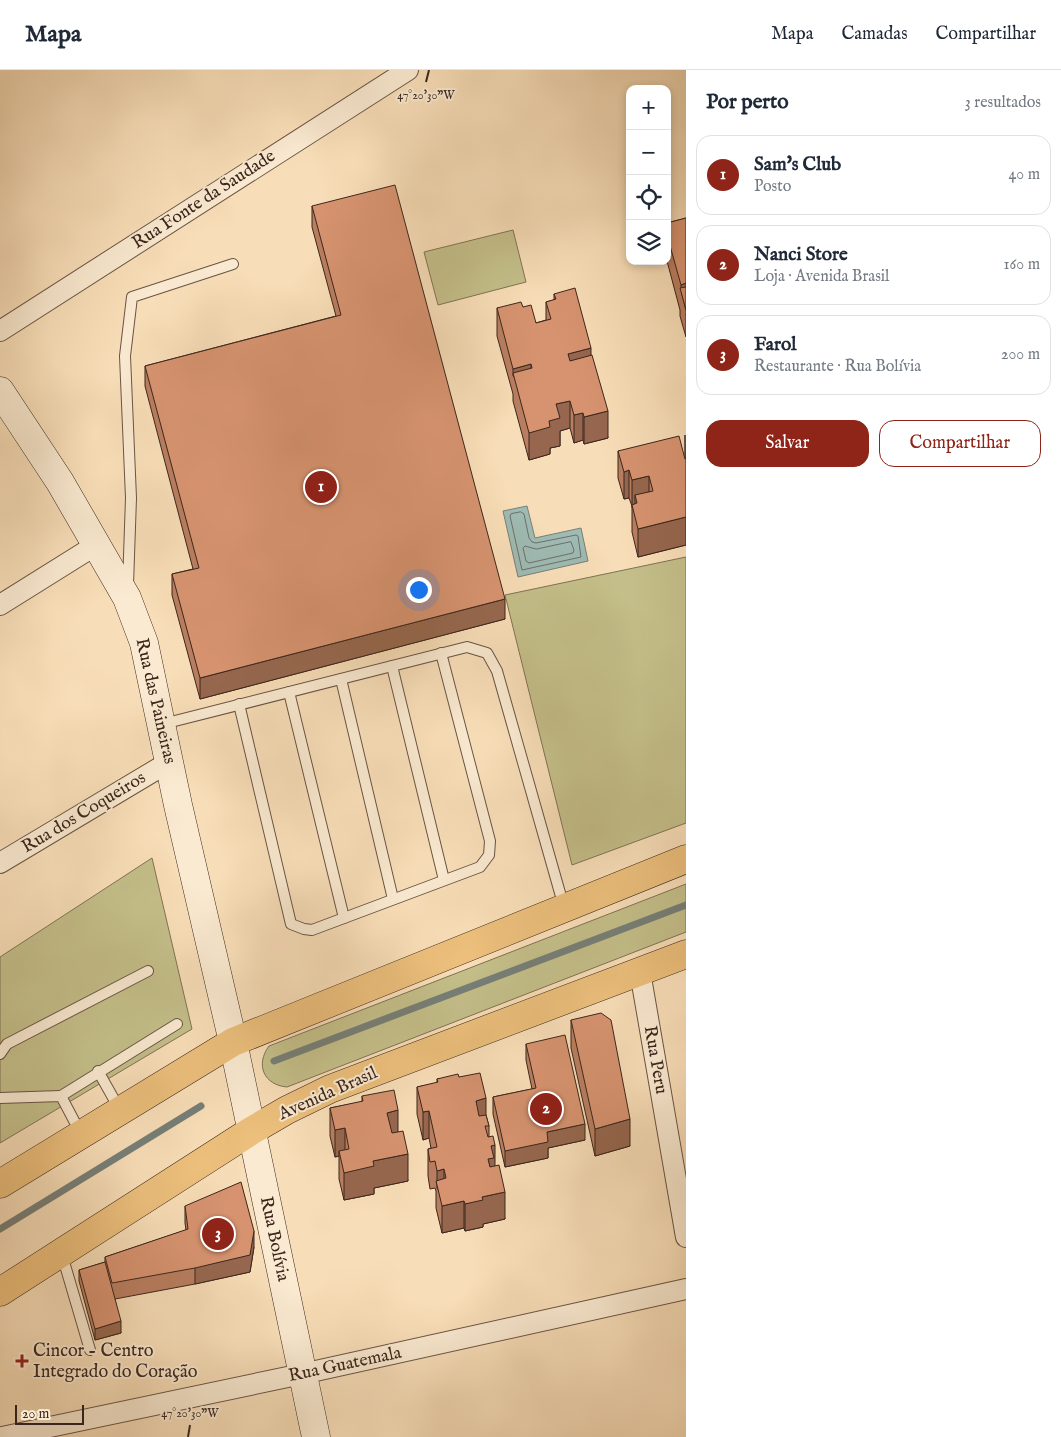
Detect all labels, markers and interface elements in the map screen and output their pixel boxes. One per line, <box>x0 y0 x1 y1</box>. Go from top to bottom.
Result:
text: Mapa <box>25 19 81 50</box>
text: Mapa <box>771 23 813 46</box>
text: Camadas <box>841 23 907 46</box>
text: Compartilhar <box>935 23 1036 46</box>
map controls <box>626 85 671 265</box>
button: + <box>626 85 671 130</box>
text: 47°20'30"W <box>397 88 455 103</box>
text: Por perto <box>706 89 788 116</box>
text: 3 resultados <box>965 93 1041 113</box>
button: − <box>626 130 671 175</box>
street label: Rua Fonte da Saudade <box>128 145 280 255</box>
text: Sam's Club <box>754 153 841 177</box>
text: 1 <box>720 165 726 185</box>
text: 40 m <box>1008 165 1040 185</box>
button: locate <box>626 175 671 220</box>
text: Posto <box>754 177 791 197</box>
button: layers <box>626 220 671 265</box>
text: Nanci Store <box>754 243 848 267</box>
text: 2 <box>719 255 727 275</box>
text: 160 m <box>1004 255 1040 275</box>
text: Loja · Avenida Brasil <box>754 267 890 287</box>
text: Farol <box>754 333 796 357</box>
text: 3 <box>720 345 726 365</box>
text: 200 m <box>1001 345 1040 365</box>
text: Restaurante · Rua Bolívia <box>754 357 921 377</box>
button: Salvar <box>706 420 869 467</box>
button: Compartilhar <box>879 420 1041 467</box>
pin: 1 <box>305 468 337 506</box>
your location <box>406 577 432 603</box>
street label: Rua das Paineiras <box>129 636 181 766</box>
street label: Rua dos Coqueiros <box>18 767 150 859</box>
street label: Rua Peru <box>638 1024 672 1096</box>
street label: Avenida Brasil <box>274 1062 381 1126</box>
pin: 2 <box>530 1090 562 1128</box>
street label: Rua Bolívia <box>254 1194 294 1284</box>
pin: 3 <box>202 1215 234 1253</box>
place label: Cincor - Centro Integrado do Coração <box>33 1340 198 1384</box>
street label: Rua Guatemala <box>286 1342 404 1388</box>
marker: Cincor - Centro Integrado do Coração <box>15 1354 29 1368</box>
scale bar <box>15 1402 84 1425</box>
text: 20 m <box>22 1405 49 1423</box>
text: 47°20'30"W <box>161 1406 219 1421</box>

